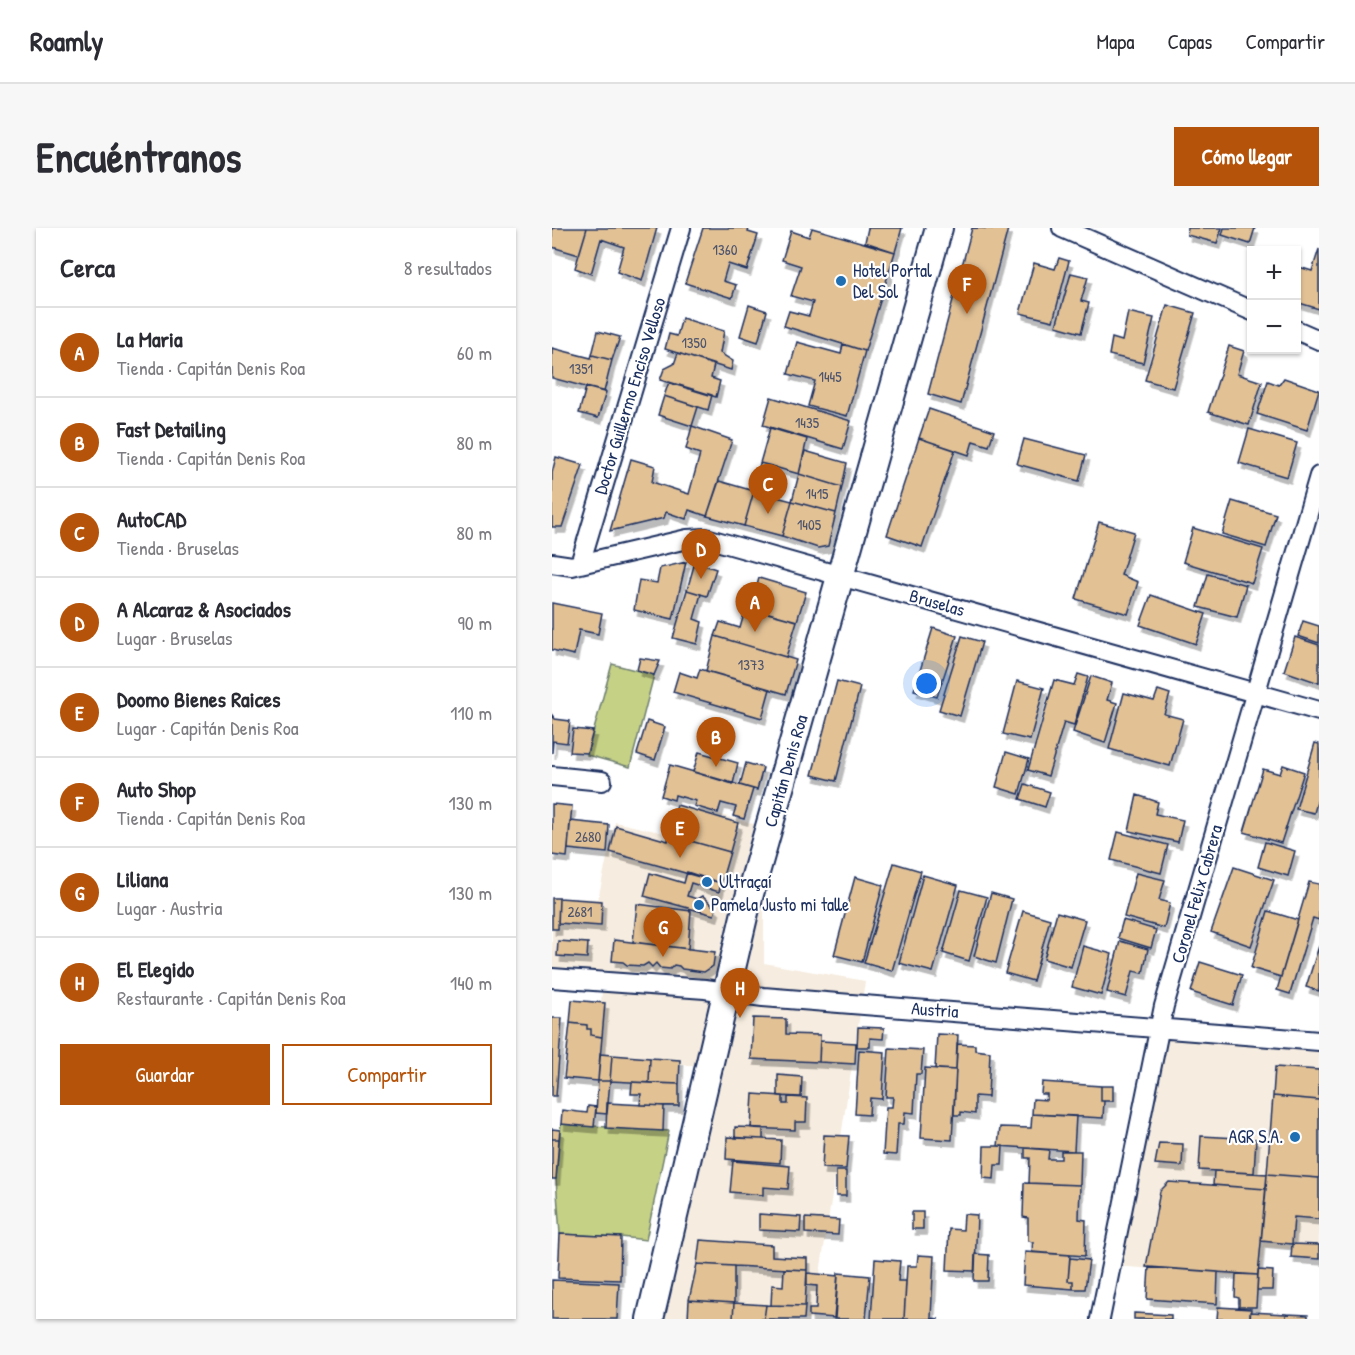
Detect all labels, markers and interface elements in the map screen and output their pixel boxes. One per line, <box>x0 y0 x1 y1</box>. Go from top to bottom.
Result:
text: Roamly <box>30 22 103 60</box>
text: Mapa <box>1096 27 1134 56</box>
text: Capas <box>1167 27 1212 56</box>
text: Compartir <box>1245 27 1325 56</box>
button: Cómo llegar <box>1174 127 1319 186</box>
text: Encuéntranos <box>36 128 242 185</box>
house number: 1360 <box>713 239 738 260</box>
map controls <box>1247 246 1301 354</box>
button: + <box>1247 246 1301 300</box>
text: Cerca <box>60 250 115 285</box>
text: 8 resultados <box>404 254 492 281</box>
place label: Hotel Portal Del Sol <box>853 258 932 304</box>
pin: F <box>948 264 986 314</box>
marker: Hotel Portal Del Sol <box>834 274 848 288</box>
street label: Doctor Guillermo Enciso Velloso <box>588 294 671 497</box>
button: − <box>1247 300 1301 354</box>
text: La Maria <box>117 324 183 354</box>
house number: 1350 <box>681 332 707 353</box>
text: A <box>75 339 84 366</box>
text: 60 m <box>457 339 492 366</box>
text: Tienda · Capitán Denis Roa <box>117 354 305 381</box>
house number: 1351 <box>569 358 593 379</box>
house number: 1445 <box>818 366 842 387</box>
house number: 1435 <box>795 412 820 433</box>
text: Fast Detailing <box>117 414 226 444</box>
text: B <box>74 429 85 456</box>
text: 80 m <box>456 429 492 456</box>
text: Tienda · Capitán Denis Roa <box>117 444 305 471</box>
pin: C <box>748 464 788 514</box>
house number: 1415 <box>806 483 829 504</box>
text: AutoCAD <box>117 504 186 534</box>
house number: 1405 <box>797 514 822 535</box>
text: C <box>74 519 85 546</box>
text: 80 m <box>456 519 492 546</box>
pin: D <box>682 530 720 579</box>
text: Tienda · Bruselas <box>117 534 239 561</box>
pin: A <box>736 582 774 632</box>
street label: Bruselas <box>907 583 968 622</box>
text: A Alcaraz & Asociados <box>117 594 291 624</box>
text: D <box>75 609 84 636</box>
text: 90 m <box>458 609 492 636</box>
text: Lugar · Bruselas <box>117 624 232 651</box>
house number: 1373 <box>738 654 764 675</box>
your location <box>912 669 941 698</box>
text: Doomo Bienes Raices <box>117 684 280 714</box>
text: E <box>75 699 84 726</box>
text: 110 m <box>450 699 492 726</box>
street label: Capitán Denis Roa <box>758 712 813 830</box>
text: Lugar · Capitán Denis Roa <box>117 714 299 741</box>
pin: B <box>696 718 736 767</box>
text: Auto Shop <box>117 774 196 804</box>
text: F <box>76 789 83 816</box>
text: 130 m <box>449 789 492 816</box>
text: Tienda · Capitán Denis Roa <box>117 804 305 831</box>
pin: E <box>660 808 700 858</box>
street label: Coronel Felix Cabrera <box>1165 822 1228 966</box>
house number: 2680 <box>575 826 601 847</box>
text: Liliana <box>117 864 168 894</box>
place label: Ultraçaí <box>719 869 772 894</box>
marker: Ultraçaí <box>700 875 714 889</box>
text: G <box>75 879 84 906</box>
text: 130 m <box>449 879 492 906</box>
place label: Pamela Justo mi talle <box>711 892 849 917</box>
text: Lugar · Austria <box>117 894 222 921</box>
marker: Pamela Justo mi talle <box>692 898 706 912</box>
house number: 2681 <box>568 901 592 922</box>
pin: G <box>644 908 682 957</box>
text: El Elegido <box>117 954 194 984</box>
pin: H <box>720 968 759 1018</box>
text: H <box>75 969 84 996</box>
text: 140 m <box>450 969 492 996</box>
text: Restaurante · Capitán Denis Roa <box>117 984 346 1011</box>
street label: Austria <box>911 995 959 1024</box>
button: Guardar <box>60 1044 270 1105</box>
button: Compartir <box>282 1044 492 1105</box>
place label: AGR S.A. <box>1229 1124 1283 1149</box>
marker: AGR S.A. <box>1288 1130 1302 1144</box>

